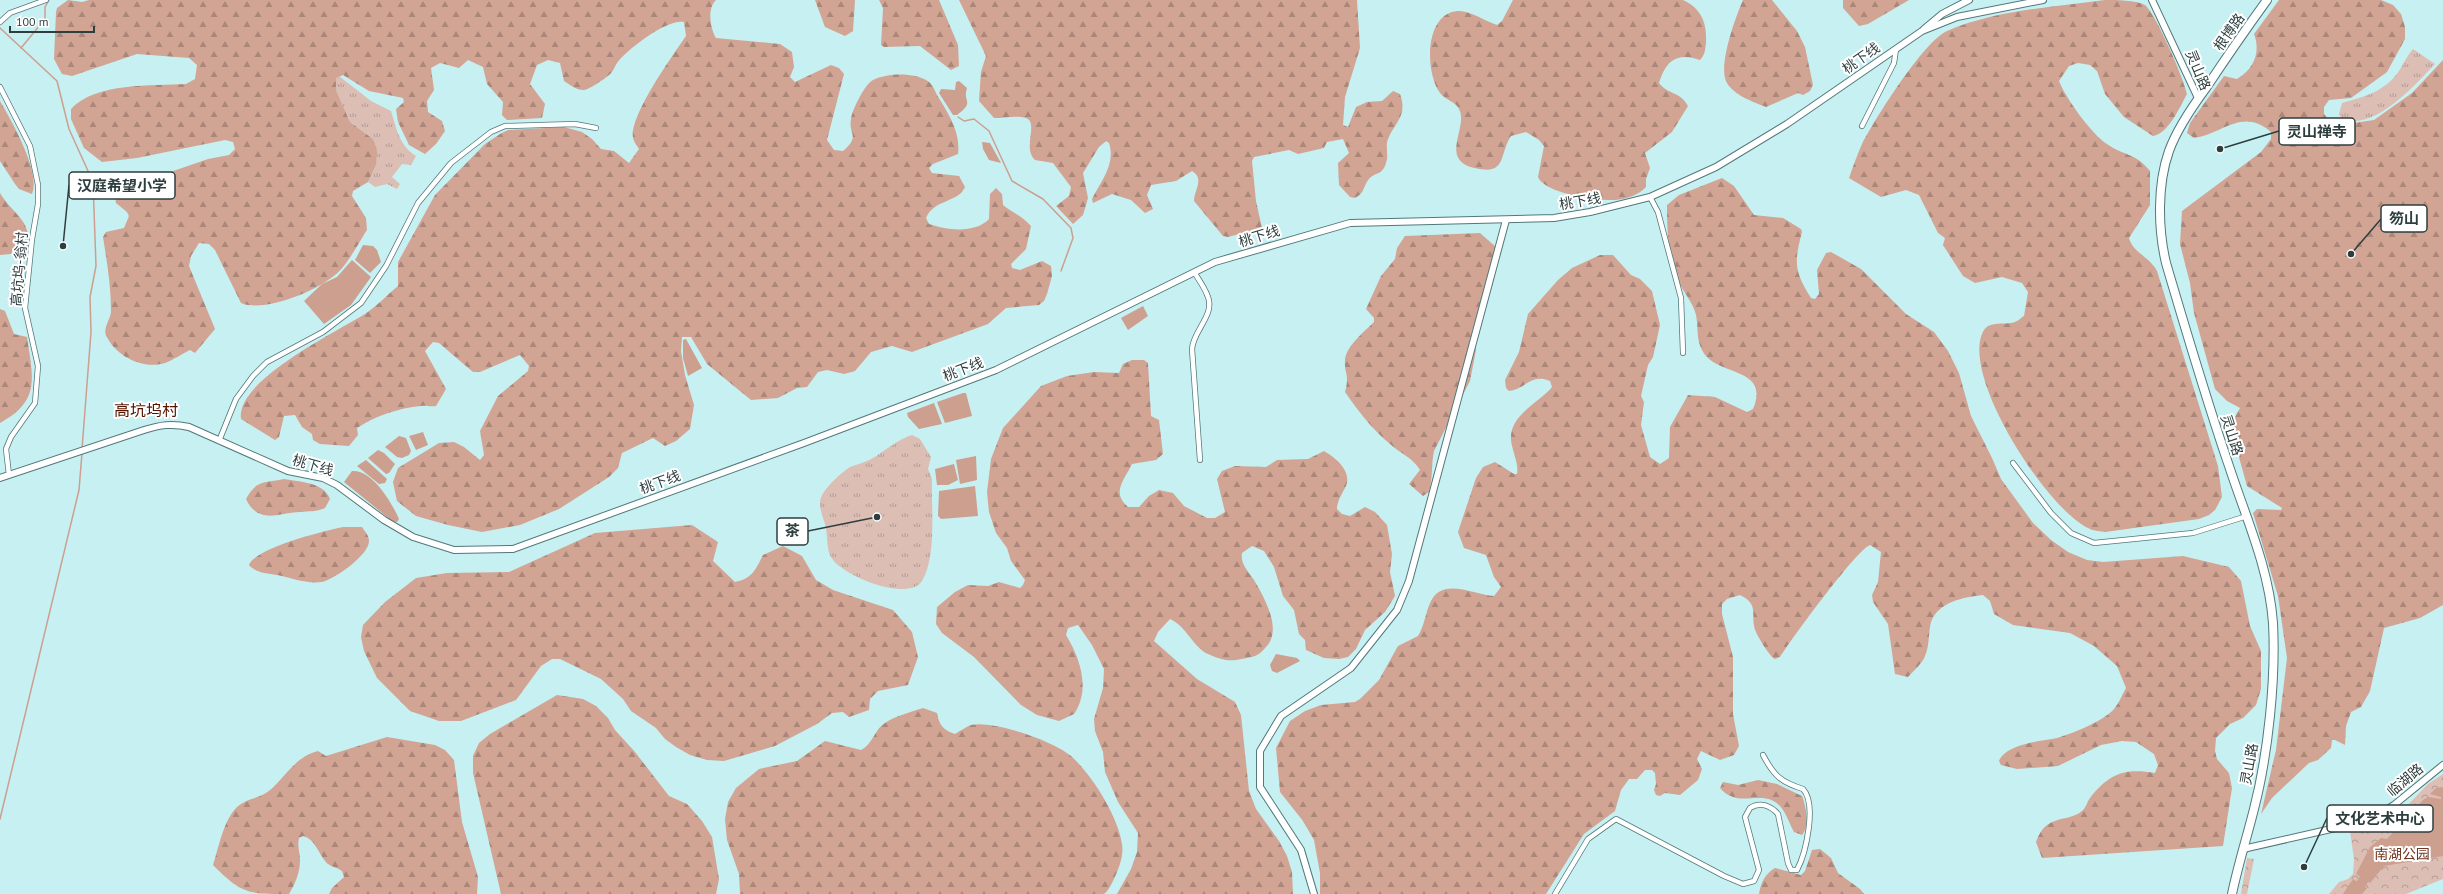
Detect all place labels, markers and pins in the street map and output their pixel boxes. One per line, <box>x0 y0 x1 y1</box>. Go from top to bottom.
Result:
callout: 灵山禅寺 <box>2279 118 2355 145</box>
callout: 汉庭希望小学 <box>69 172 175 199</box>
callout: 笏山 <box>2381 205 2427 232</box>
callout: 茶 <box>777 518 808 545</box>
callout: 文化艺术中心 <box>2327 805 2433 832</box>

